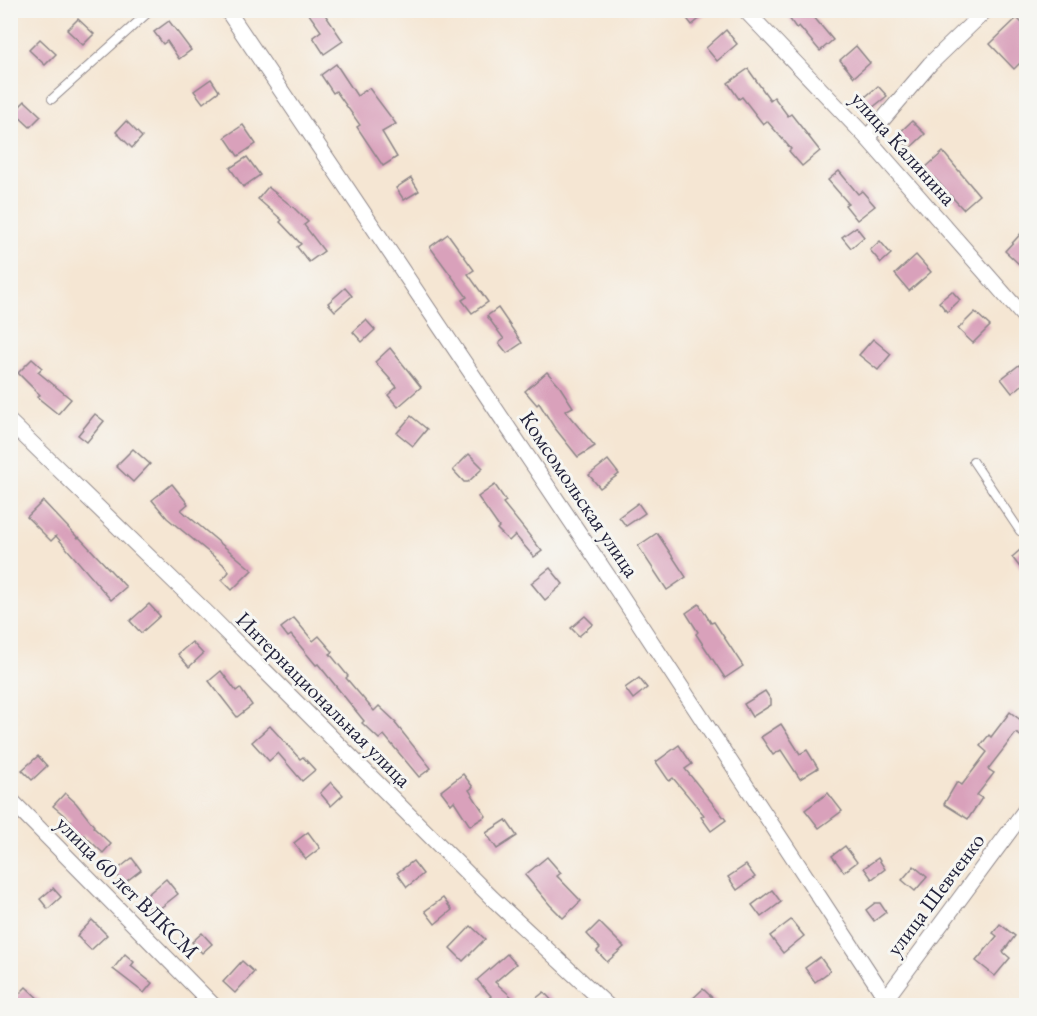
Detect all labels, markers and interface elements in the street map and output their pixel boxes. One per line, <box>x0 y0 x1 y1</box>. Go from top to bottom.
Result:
street label: улица Калинина <box>844 85 963 212</box>
street label: Комсомольская улица <box>513 406 646 583</box>
street label: Интернациональная улица <box>229 605 418 794</box>
street label: улица 60 лет ВЛКСМ <box>50 810 206 965</box>
street label: улица Шевченко <box>880 827 991 962</box>

